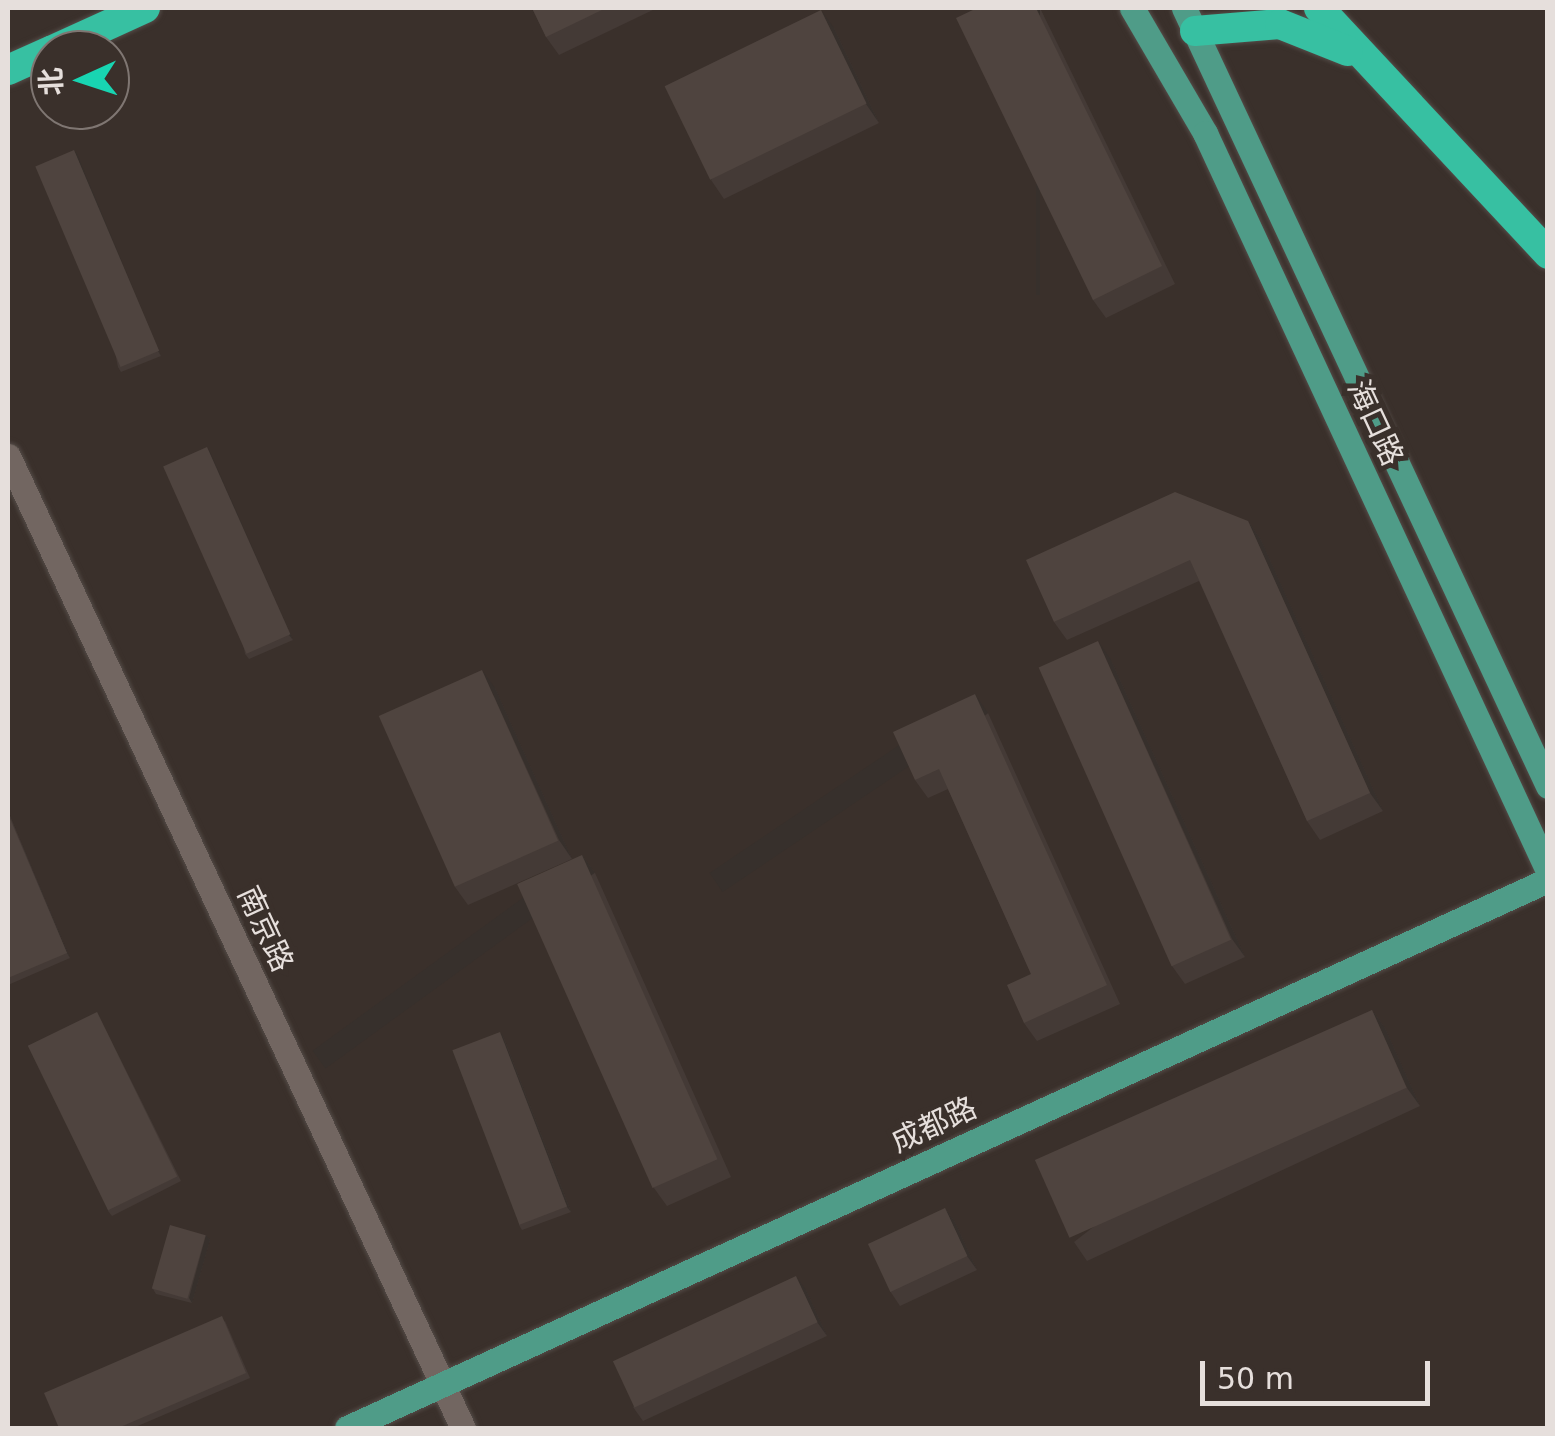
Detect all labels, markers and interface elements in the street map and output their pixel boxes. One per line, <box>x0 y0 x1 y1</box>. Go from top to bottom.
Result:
north arrow <box>30 30 130 130</box>
text: 北 <box>34 67 69 96</box>
street label: 海口路 <box>1340 375 1410 471</box>
street label: 南京路 <box>230 881 300 977</box>
street label: 成都路 <box>886 1090 982 1160</box>
scale bar <box>1205 1341 1435 1403</box>
text: 50 m <box>1217 1361 1294 1396</box>

